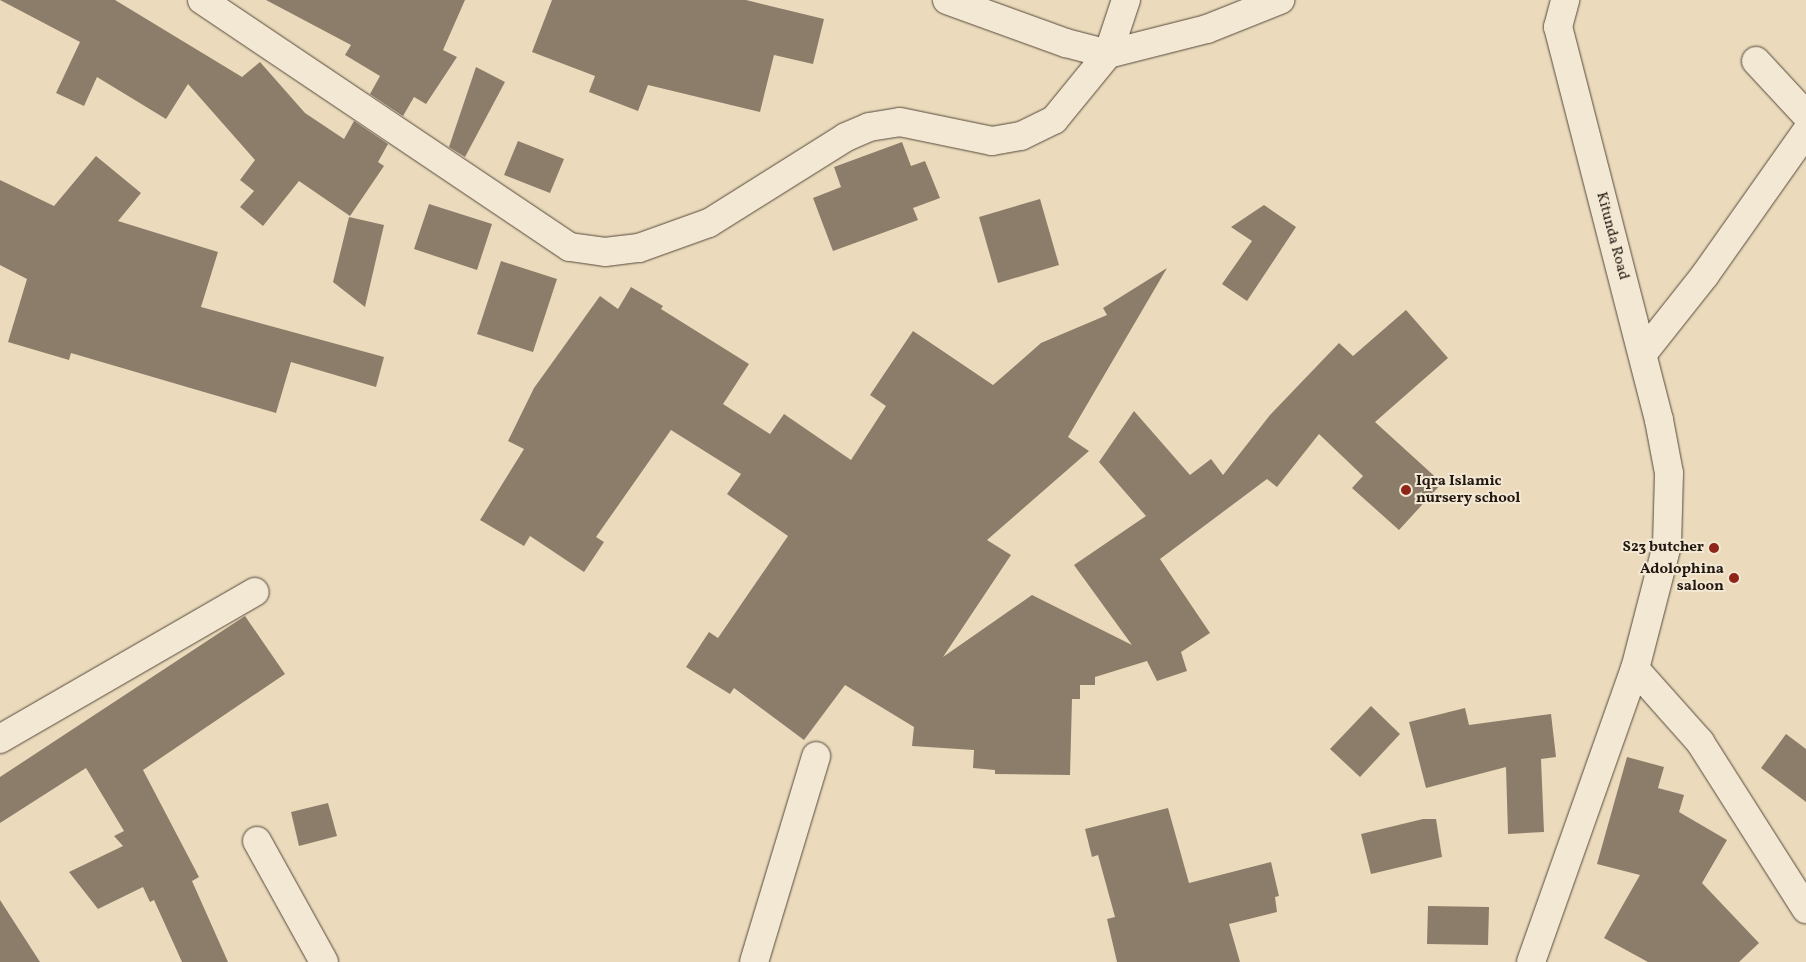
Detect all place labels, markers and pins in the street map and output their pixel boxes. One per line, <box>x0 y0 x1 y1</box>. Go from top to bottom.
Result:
place label: Iqra Islamic nursery school <box>1416 472 1521 507</box>
marker: Iqra Islamic nursery school <box>1400 484 1412 496</box>
place label: S23 butcher <box>1623 539 1704 557</box>
marker: S23 butcher <box>1708 542 1720 554</box>
place label: Adolophina saloon <box>1640 560 1724 595</box>
marker: Adolophina saloon <box>1728 572 1740 584</box>

